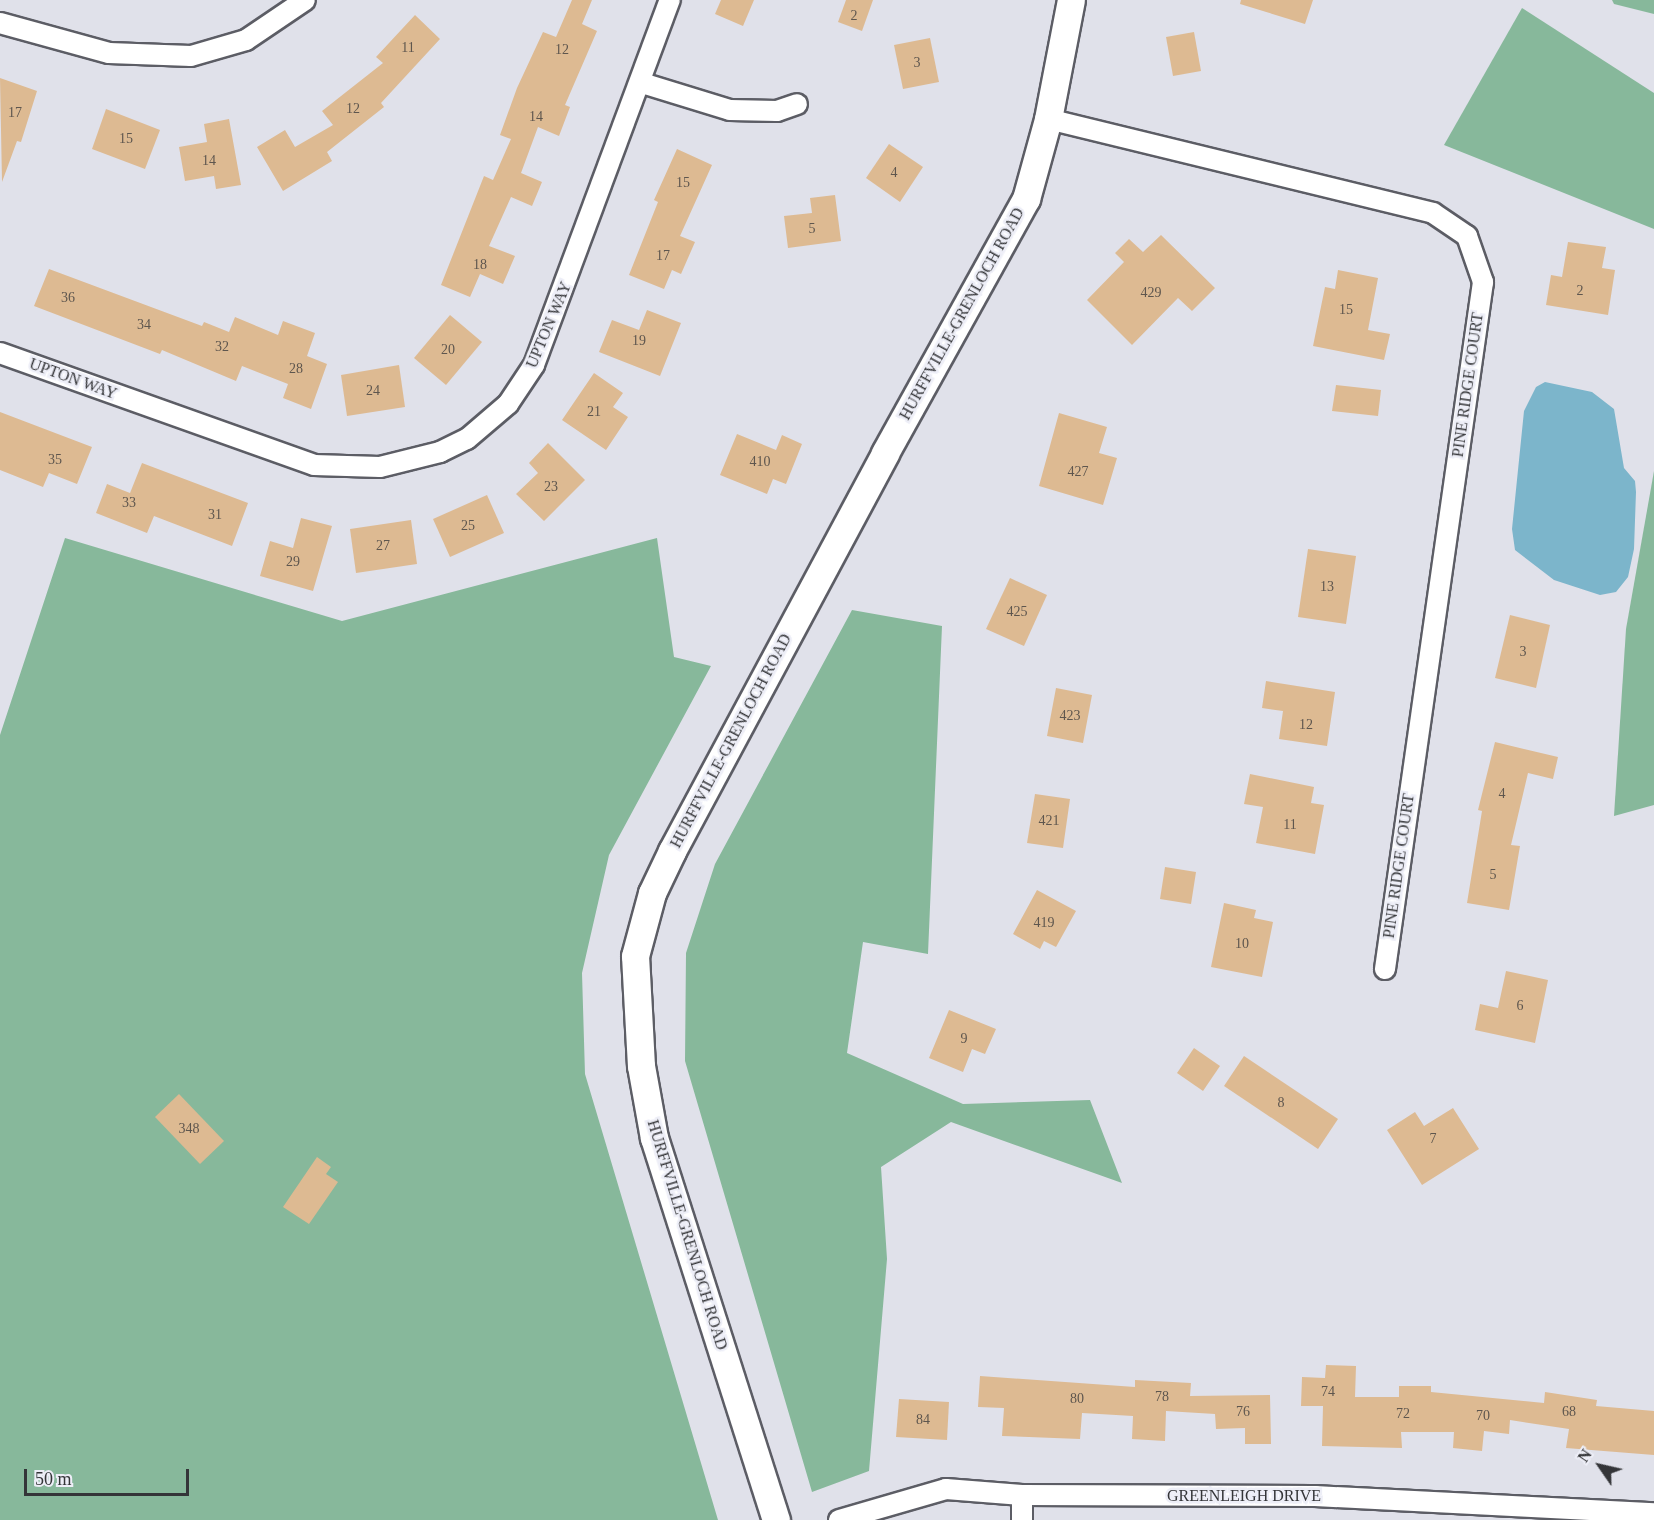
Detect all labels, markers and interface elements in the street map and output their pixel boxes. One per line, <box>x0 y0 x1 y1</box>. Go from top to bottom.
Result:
house number: 2 <box>850 8 858 24</box>
house number: 11 <box>401 40 415 56</box>
house number: 12 <box>555 42 569 58</box>
house number: 3 <box>914 55 921 71</box>
house number: 12 <box>346 101 360 117</box>
house number: 17 <box>8 105 22 121</box>
house number: 14 <box>529 109 543 125</box>
house number: 15 <box>119 131 133 147</box>
house number: 14 <box>202 153 216 169</box>
house number: 4 <box>890 165 898 181</box>
house number: 15 <box>676 175 690 191</box>
street label: HURFFVILLE-GRENLOCH ROAD <box>896 205 1028 423</box>
house number: 5 <box>808 221 816 237</box>
house number: 17 <box>656 248 670 264</box>
house number: 18 <box>473 257 487 273</box>
street label: UPTON WAY <box>522 279 576 371</box>
house number: 2 <box>1576 283 1583 299</box>
house number: 429 <box>1140 285 1162 301</box>
house number: 36 <box>61 290 75 306</box>
house number: 15 <box>1339 302 1353 318</box>
street label: PINE RIDGE COURT <box>1448 312 1488 458</box>
house number: 34 <box>137 317 151 333</box>
house number: 19 <box>632 333 646 349</box>
house number: 32 <box>215 339 229 355</box>
house number: 20 <box>441 342 455 358</box>
street label: UPTON WAY <box>26 354 120 404</box>
house number: 28 <box>289 361 303 377</box>
house number: 24 <box>366 383 380 399</box>
house number: 21 <box>587 404 601 420</box>
house number: 35 <box>48 452 62 468</box>
house number: 410 <box>750 454 771 470</box>
house number: 427 <box>1068 464 1088 480</box>
house number: 23 <box>544 479 558 495</box>
house number: 33 <box>122 495 136 511</box>
house number: 31 <box>208 507 222 523</box>
house number: 25 <box>461 518 475 534</box>
house number: 27 <box>376 538 390 554</box>
house number: 29 <box>286 554 300 570</box>
house number: 13 <box>1320 579 1334 595</box>
house number: 425 <box>1006 604 1028 620</box>
street label: HURFFVILLE-GRENLOCH ROAD <box>666 631 796 851</box>
house number: 3 <box>1520 644 1526 660</box>
house number: 423 <box>1060 708 1080 724</box>
house number: 12 <box>1299 717 1313 733</box>
house number: 4 <box>1498 786 1506 802</box>
street label: PINE RIDGE COURT <box>1379 793 1419 939</box>
house number: 421 <box>1038 813 1060 829</box>
house number: 11 <box>1283 817 1297 833</box>
house number: 5 <box>1490 867 1496 883</box>
house number: 419 <box>1034 915 1054 931</box>
house number: 10 <box>1235 936 1249 952</box>
house number: 6 <box>1516 998 1524 1014</box>
house number: 9 <box>960 1031 968 1047</box>
house number: 8 <box>1278 1095 1284 1111</box>
street label: HURFFVILLE-GRENLOCH ROAD <box>643 1118 731 1352</box>
house number: 348 <box>178 1121 200 1137</box>
house number: 7 <box>1430 1131 1436 1147</box>
house number: 74 <box>1321 1384 1335 1400</box>
house number: 78 <box>1155 1389 1169 1405</box>
house number: 80 <box>1070 1391 1084 1407</box>
house number: 76 <box>1236 1404 1250 1420</box>
house number: 68 <box>1562 1404 1576 1420</box>
house number: 72 <box>1396 1406 1410 1422</box>
house number: 70 <box>1476 1408 1490 1424</box>
house number: 84 <box>916 1412 930 1428</box>
north arrow <box>1570 1436 1630 1496</box>
text: N <box>1574 1446 1595 1465</box>
scale bar <box>27 1457 192 1495</box>
text: 50 m <box>35 1469 72 1489</box>
street label: GREENLEIGH DRIVE <box>1167 1486 1321 1506</box>

